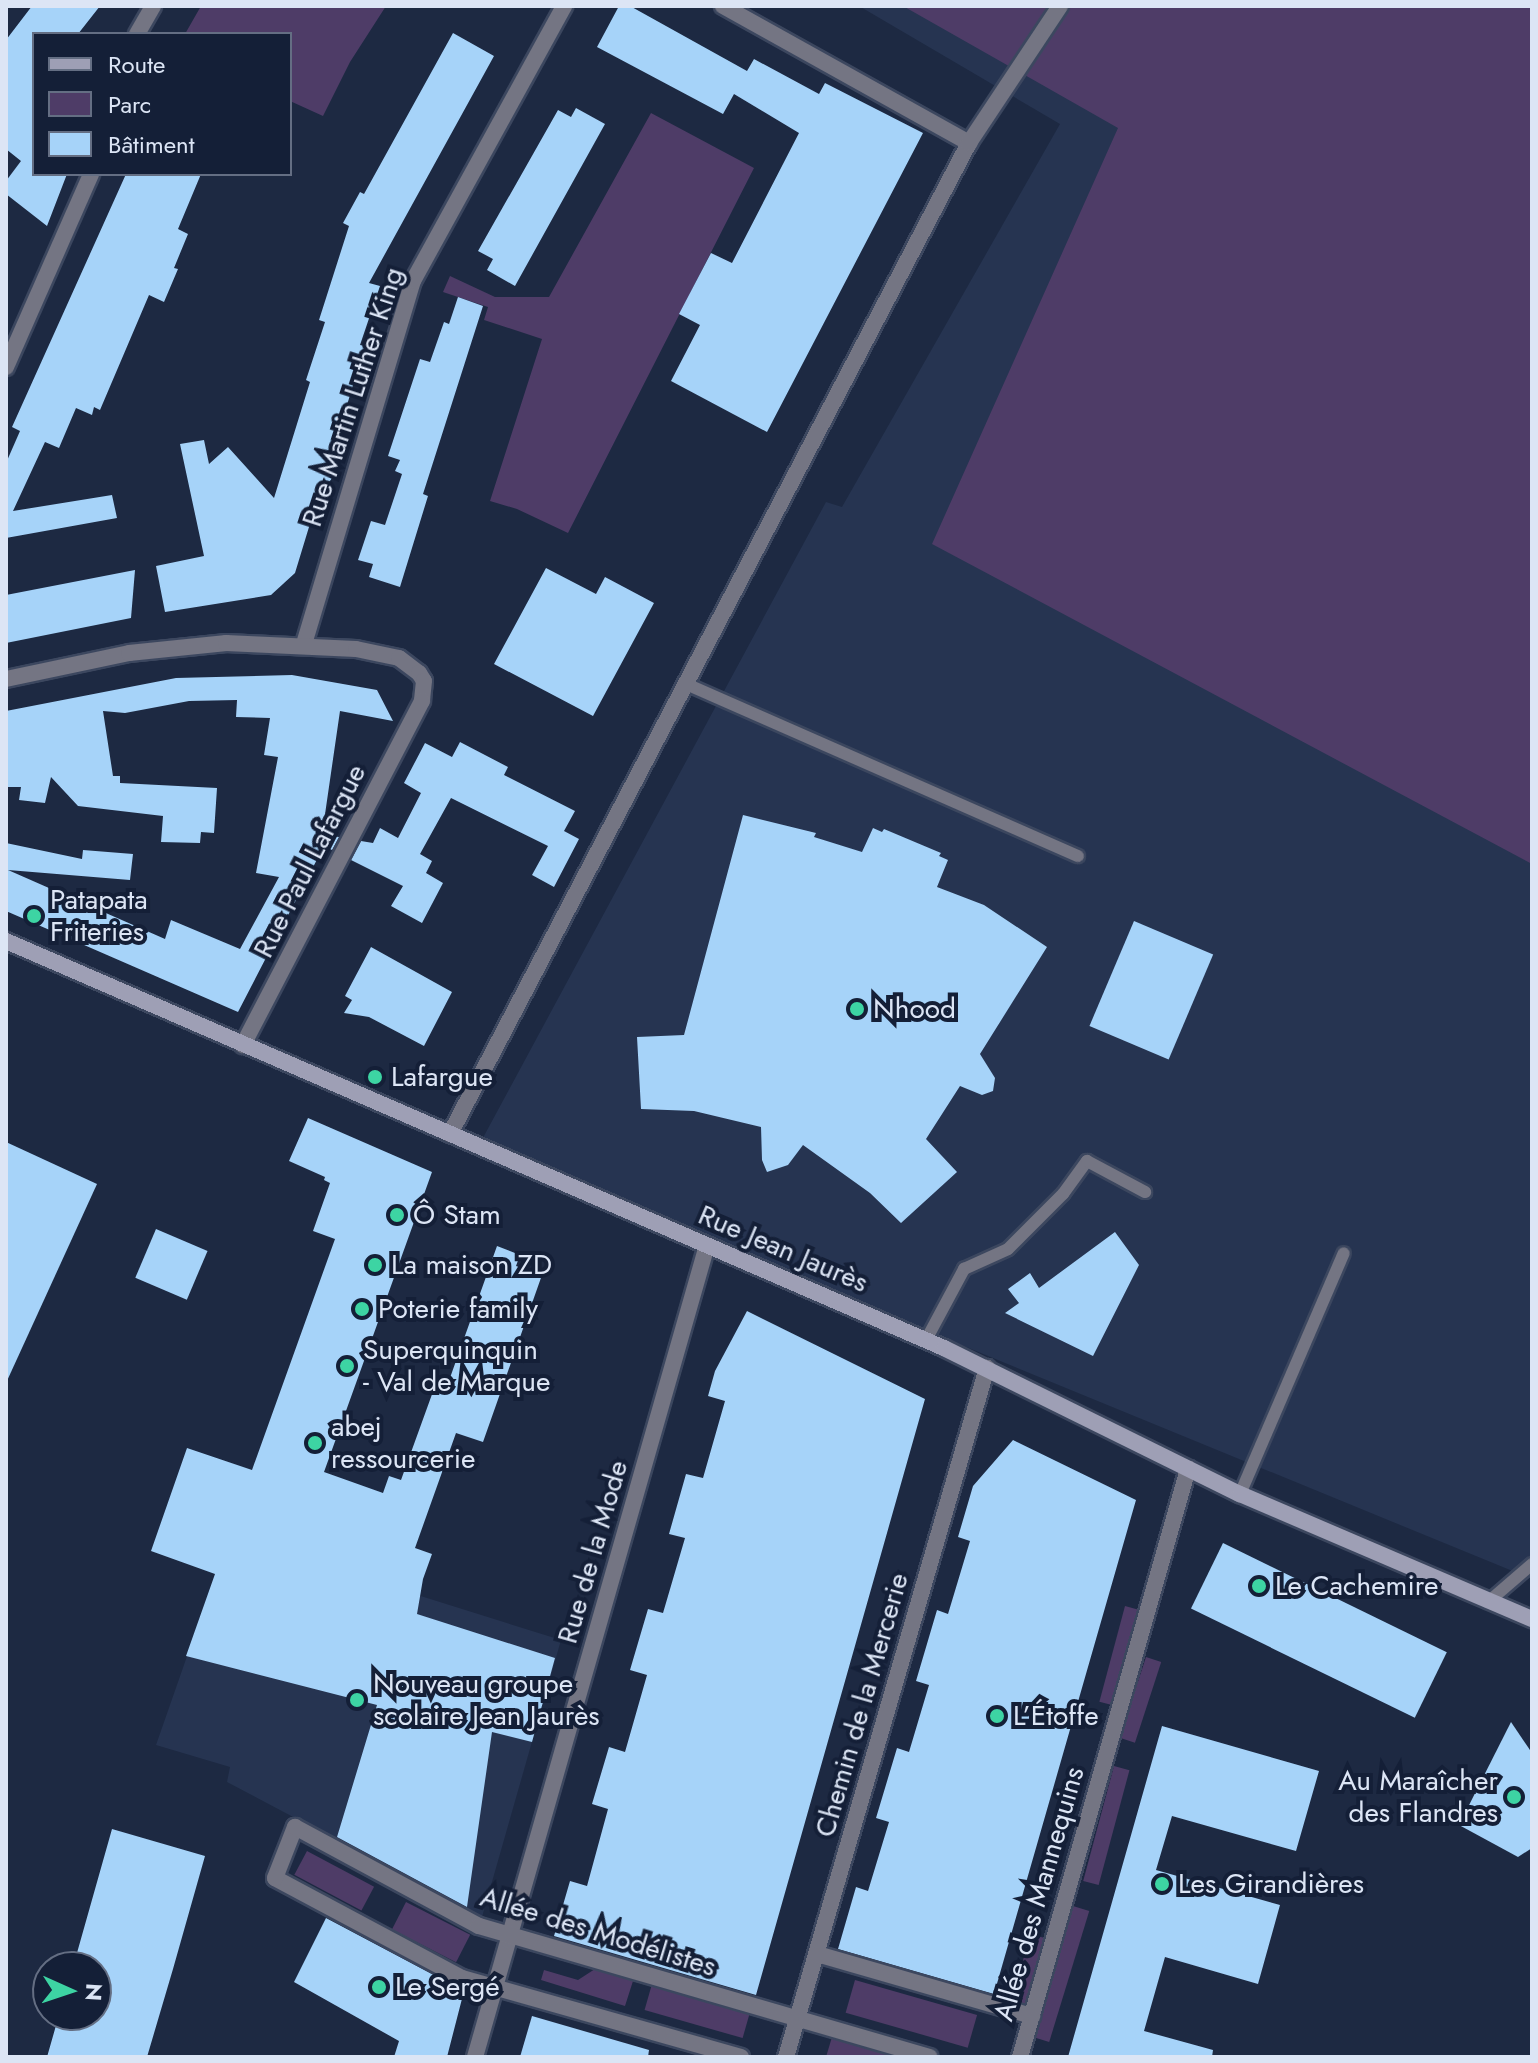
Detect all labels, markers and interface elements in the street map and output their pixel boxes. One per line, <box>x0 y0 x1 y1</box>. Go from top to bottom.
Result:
legend <box>32 32 292 176</box>
text: Route <box>108 47 165 82</box>
text: Parc <box>108 87 151 122</box>
text: Bâtiment <box>108 127 194 162</box>
street label: Rue Martin Luther King <box>295 263 411 531</box>
street label: Rue Paul Lafargue <box>247 759 373 963</box>
place label: Patapata Friteries <box>50 883 148 949</box>
marker: Patapata Friteries <box>25 907 43 925</box>
place label: Nhood <box>873 992 956 1026</box>
marker: Nhood <box>848 1000 866 1018</box>
place label: Lafargue <box>391 1060 493 1094</box>
marker: Lafargue <box>366 1068 384 1086</box>
place label: Ô Stam <box>413 1198 501 1232</box>
street label: Rue Jean Jaurès <box>693 1198 873 1300</box>
marker: Ô Stam <box>388 1206 406 1224</box>
place label: La maison ZD <box>391 1248 552 1282</box>
marker: La maison ZD <box>366 1256 384 1274</box>
place label: Poterie family <box>378 1292 538 1326</box>
marker: Poterie family <box>353 1300 371 1318</box>
place label: Superquinquin - Val de Marque <box>363 1333 550 1399</box>
marker: Superquinquin - Val de Marque <box>338 1357 356 1375</box>
place label: abej ressourcerie <box>331 1410 475 1476</box>
marker: abej ressourcerie <box>306 1434 324 1452</box>
street label: Rue de la Mode <box>551 1457 635 1647</box>
street label: Chemin de la Mercerie <box>808 1569 916 1841</box>
place label: Le Cachemire <box>1275 1569 1438 1603</box>
marker: Le Cachemire <box>1250 1577 1268 1595</box>
place label: Nouveau groupe scolaire Jean Jaurès <box>373 1667 600 1733</box>
marker: Nouveau groupe scolaire Jean Jaurès <box>348 1691 366 1709</box>
place label: L’Étoffe <box>1013 1699 1099 1733</box>
marker: L’Étoffe <box>988 1707 1006 1725</box>
street label: Allée des Mannequins <box>987 1763 1091 2025</box>
place label: Au Maraîcher des Flandres <box>1338 1764 1498 1830</box>
marker: Au Maraîcher des Flandres <box>1505 1788 1523 1806</box>
place label: Les Girandières <box>1178 1867 1364 1901</box>
marker: Les Girandières <box>1153 1875 1171 1893</box>
street label: Allée des Modélistes <box>476 1880 720 1984</box>
north arrow <box>32 1951 112 2031</box>
place label: Le Sergé <box>395 1970 500 2004</box>
marker: Le Sergé <box>370 1978 388 1996</box>
text: N <box>78 1983 110 2002</box>

